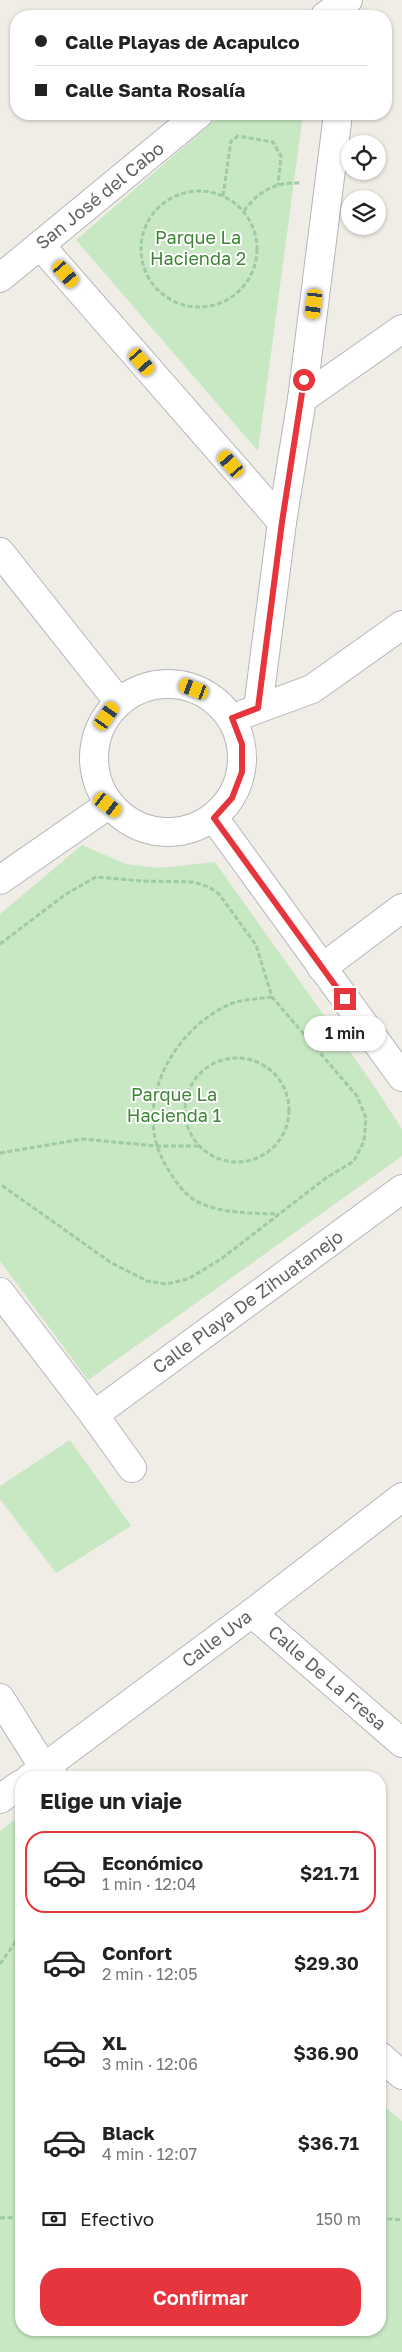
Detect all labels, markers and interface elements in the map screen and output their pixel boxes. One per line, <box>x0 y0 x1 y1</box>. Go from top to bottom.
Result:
text: Calle Playas de Acapulco <box>65 30 300 53</box>
text: Calle Santa Rosalía <box>65 78 245 101</box>
map controls <box>341 135 386 235</box>
button: locate <box>341 135 386 180</box>
street label: San José del Cabo <box>31 137 168 254</box>
button: layers <box>341 190 386 235</box>
park label: Parque La Hacienda 2 <box>150 226 246 269</box>
car <box>50 258 81 290</box>
car <box>304 288 323 320</box>
car <box>126 346 157 378</box>
route start <box>293 369 315 391</box>
car <box>215 448 246 480</box>
car <box>177 677 210 701</box>
car <box>92 699 121 733</box>
car <box>91 790 124 820</box>
route end <box>334 988 356 1010</box>
callout: 1 min <box>304 1016 386 1052</box>
text: 1 min <box>325 1023 365 1043</box>
park label: Parque La Hacienda 1 <box>127 1083 221 1126</box>
street label: Calle Playa De Zihuatanejo <box>148 1225 347 1378</box>
street label: Calle Uva <box>177 1605 256 1672</box>
street label: Calle De La Fresa <box>264 1620 391 1734</box>
text: Elige un viaje <box>40 1787 182 1814</box>
icon: car <box>42 1850 87 1895</box>
text: Económico <box>102 1851 203 1874</box>
text: $21.71 <box>300 1861 359 1884</box>
text: 1 min · 12:04 <box>102 1874 196 1894</box>
icon: car <box>42 1940 87 1985</box>
text: Confort <box>102 1941 172 1964</box>
text: $29.30 <box>294 1951 359 1974</box>
text: 2 min · 12:05 <box>102 1964 197 1984</box>
icon: car <box>42 2030 87 2075</box>
text: XL <box>102 2031 127 2054</box>
text: $36.90 <box>293 2041 359 2064</box>
text: 3 min · 12:06 <box>102 2054 198 2074</box>
icon: car <box>42 2120 87 2165</box>
text: Black <box>102 2121 155 2144</box>
text: $36.71 <box>297 2131 359 2154</box>
text: 4 min · 12:07 <box>102 2144 197 2164</box>
icon: cash <box>40 2205 68 2233</box>
text: Efectivo <box>80 2207 154 2230</box>
text: 150 m <box>316 2209 361 2229</box>
button: Confirmar <box>40 2268 361 2326</box>

